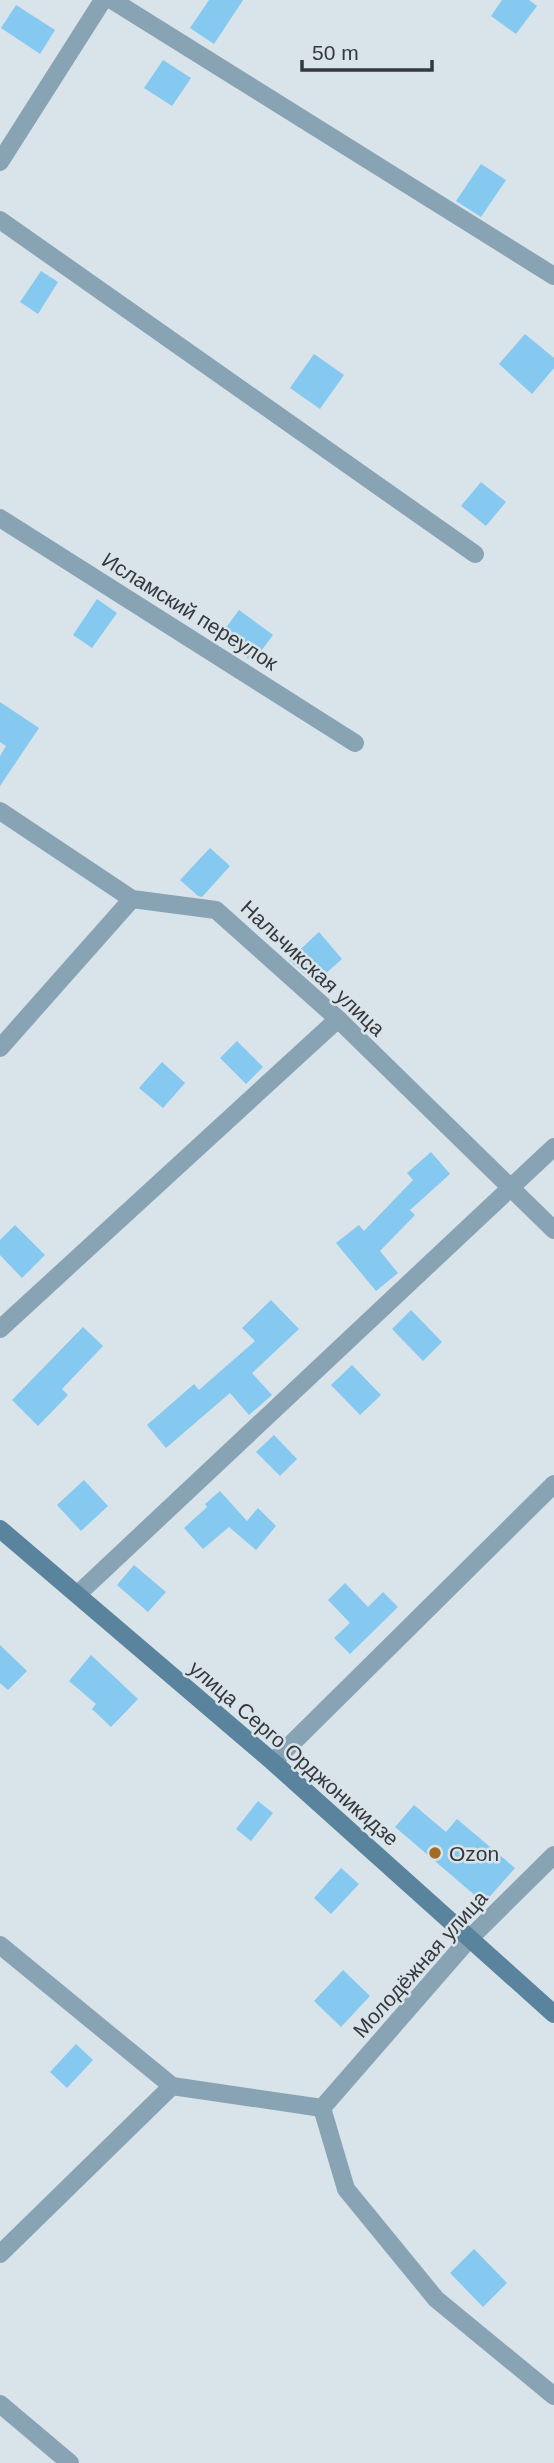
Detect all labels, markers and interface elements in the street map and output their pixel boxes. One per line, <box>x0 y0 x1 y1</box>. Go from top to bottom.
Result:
scale bar <box>302 28 432 72</box>
text: 50 m <box>312 41 359 64</box>
street label: Исламский переулок <box>98 548 283 675</box>
street label: Нальчикская улица <box>237 896 390 1041</box>
street label: улица Серго Орджоникидзе <box>185 1656 403 1850</box>
place label: Ozon <box>449 1842 499 1865</box>
marker: Ozon <box>427 1845 443 1861</box>
street label: Молодёжная улица <box>348 1886 492 2042</box>

